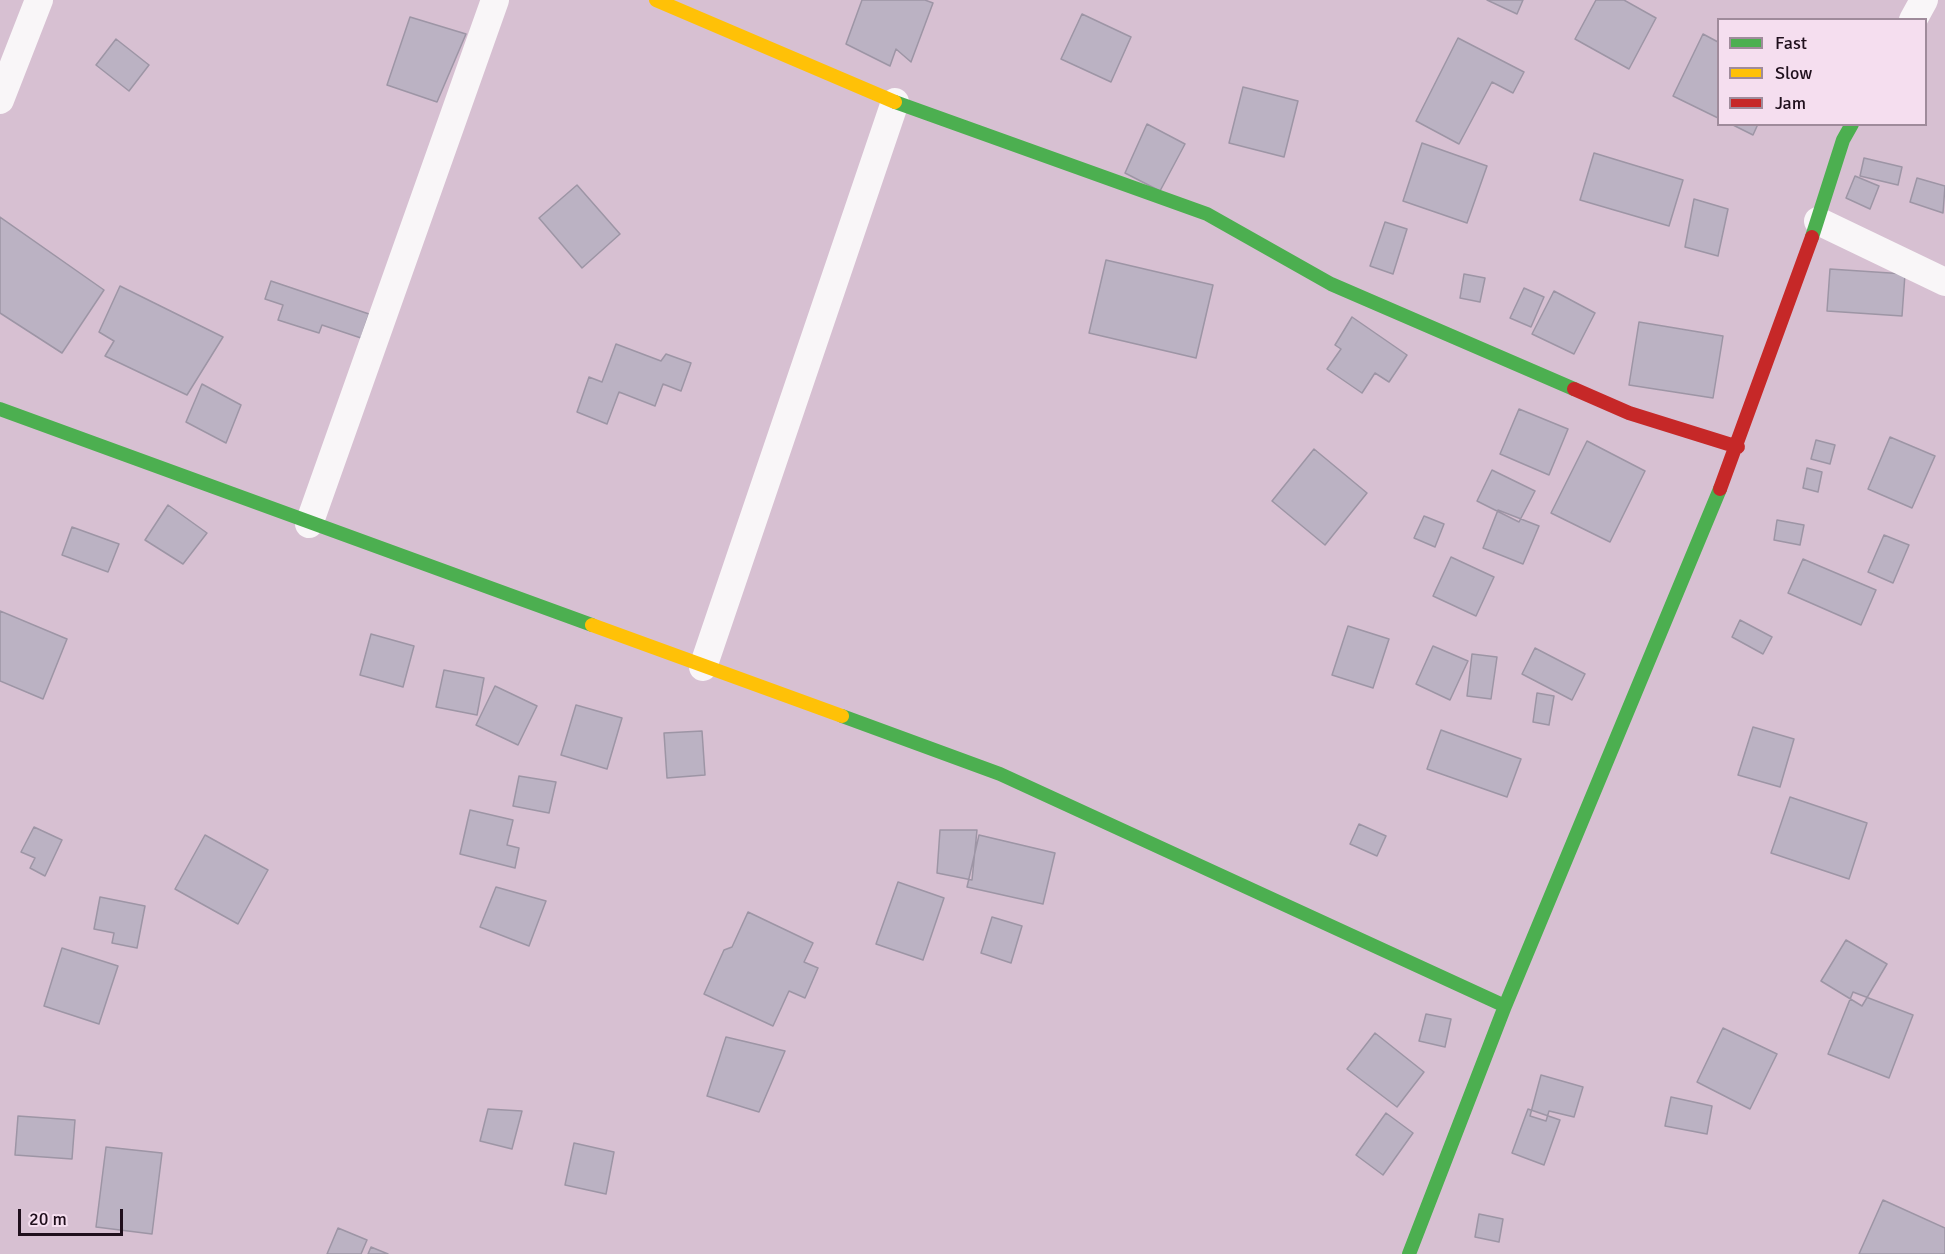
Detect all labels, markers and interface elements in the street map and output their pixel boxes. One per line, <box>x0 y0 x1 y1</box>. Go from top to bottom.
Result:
legend <box>1717 18 1927 126</box>
text: Fast <box>1775 32 1807 54</box>
text: Slow <box>1775 62 1812 84</box>
text: Jam <box>1775 92 1806 114</box>
scale bar <box>21 1197 126 1235</box>
text: 20 m <box>29 1208 67 1230</box>

